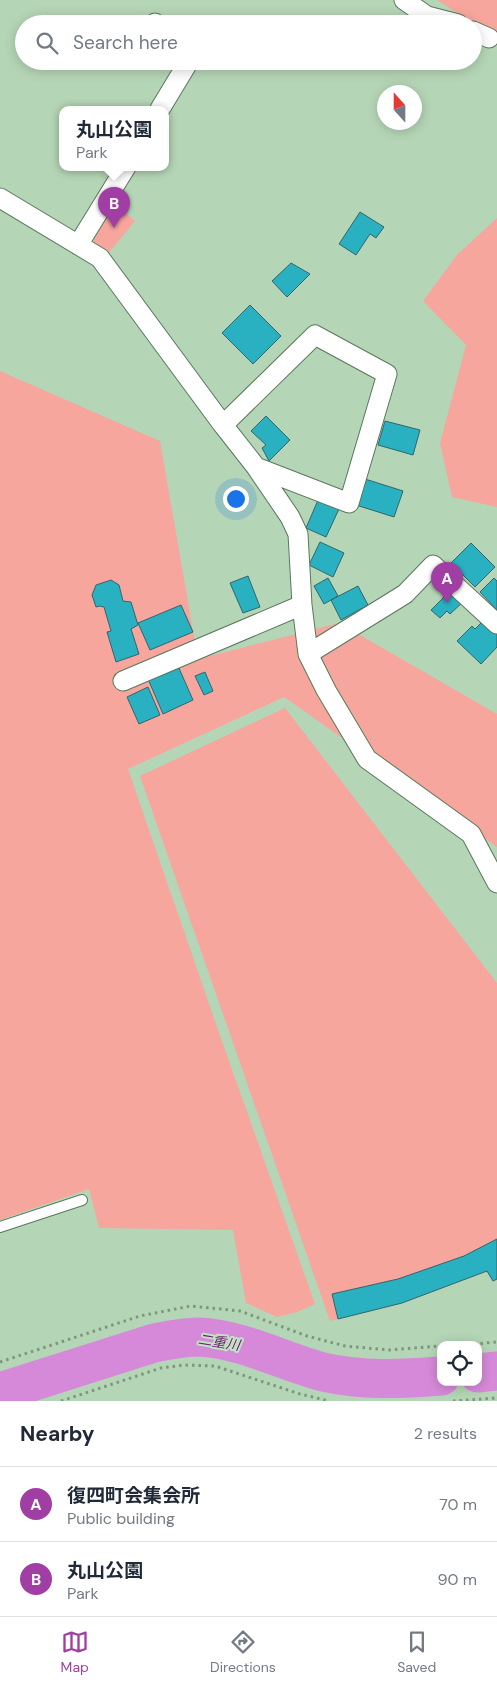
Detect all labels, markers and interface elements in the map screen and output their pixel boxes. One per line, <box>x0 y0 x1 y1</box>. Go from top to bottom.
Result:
search box <box>15 15 482 70</box>
icon: search <box>33 29 61 57</box>
text: Search here <box>73 30 178 55</box>
north arrow <box>377 85 422 130</box>
popup <box>59 106 169 171</box>
text: 丸山公園 <box>76 117 152 142</box>
text: Park <box>76 142 108 163</box>
pin: B <box>98 187 130 228</box>
your location <box>223 486 249 512</box>
pin: A <box>431 562 463 603</box>
water label: 二重川 <box>197 1330 243 1354</box>
map controls <box>437 1341 482 1386</box>
button: locate <box>437 1341 482 1386</box>
text: Nearby <box>20 1420 94 1448</box>
text: 2 results <box>414 1423 477 1444</box>
text: 復四町会集会所 <box>67 1483 200 1508</box>
text: A <box>30 1494 42 1515</box>
text: 70 m <box>439 1494 477 1515</box>
text: Public building <box>67 1508 175 1529</box>
text: 丸山公園 <box>67 1558 143 1583</box>
text: B <box>31 1569 41 1590</box>
text: 90 m <box>437 1569 477 1590</box>
text: Park <box>67 1583 99 1604</box>
tab: Map <box>61 1628 89 1676</box>
tab: Directions <box>210 1628 276 1676</box>
tab: Saved <box>397 1628 436 1676</box>

